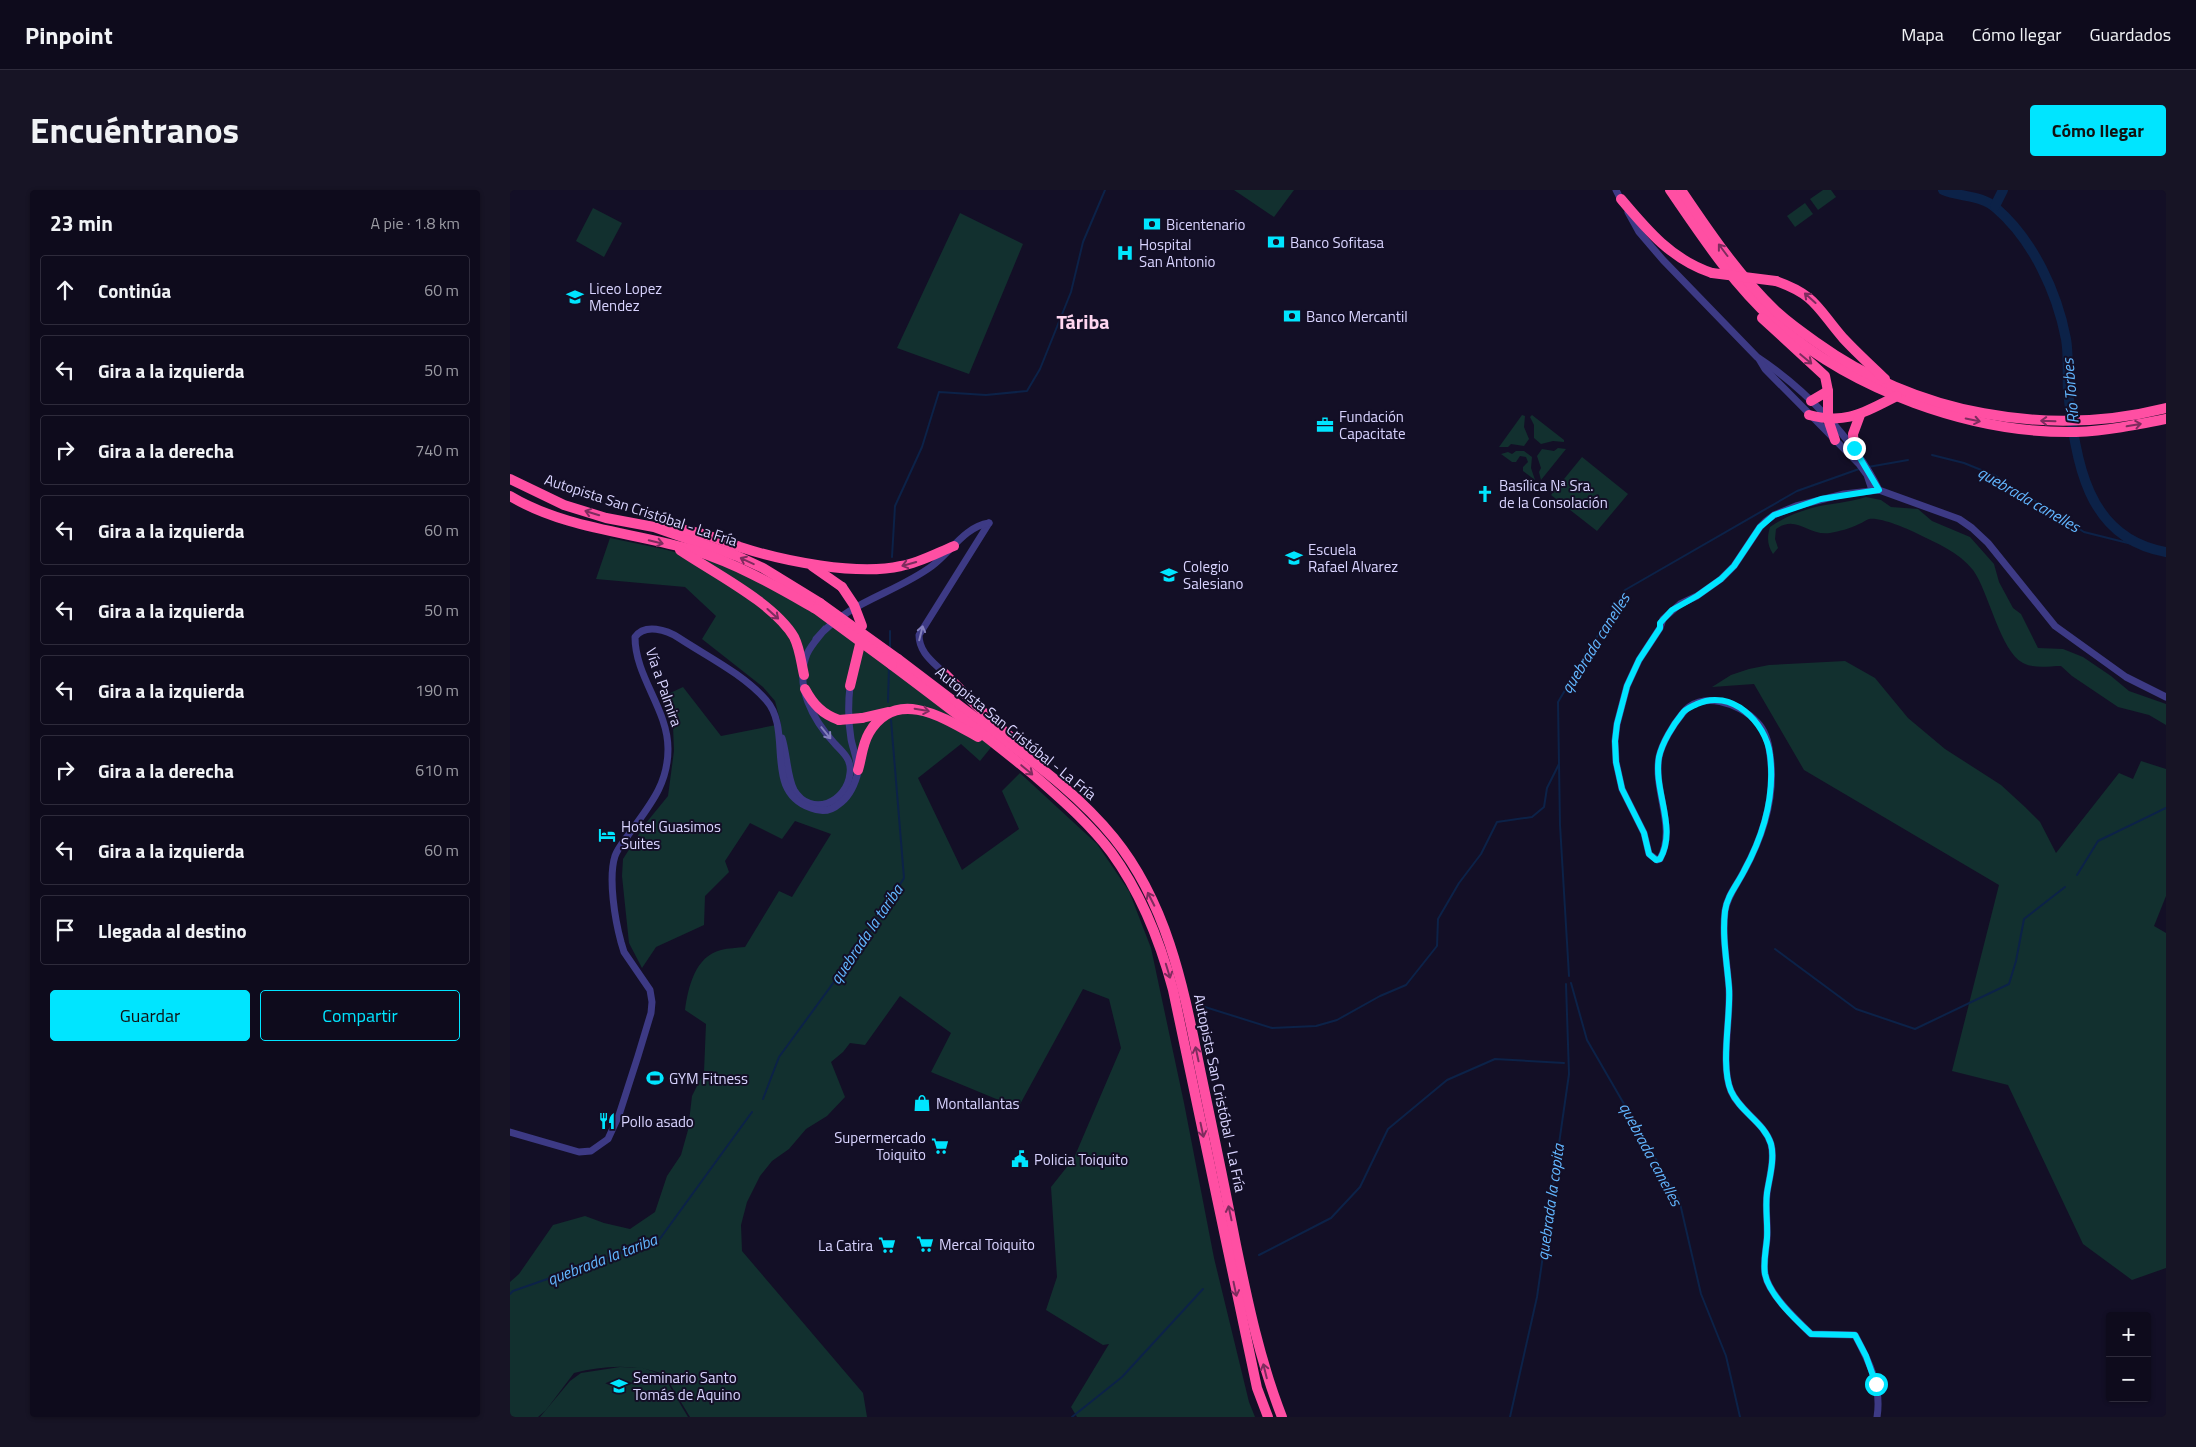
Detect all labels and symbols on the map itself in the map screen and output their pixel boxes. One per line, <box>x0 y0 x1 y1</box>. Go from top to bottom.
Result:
place label: Bicentenario <box>1166 213 1245 236</box>
bank icon: Bicentenario <box>1142 214 1162 234</box>
place label: Banco Sofitasa <box>1290 231 1385 254</box>
bank icon: Banco Sofitasa <box>1266 232 1286 252</box>
place label: Hospital San Antonio <box>1139 233 1215 273</box>
hospital icon: Hospital San Antonio <box>1115 243 1135 263</box>
one-way arrow <box>1718 243 1728 257</box>
place label: Liceo Lopez Mendez <box>589 277 662 317</box>
school or university icon: Liceo Lopez Mendez <box>565 287 585 307</box>
one-way arrow <box>1803 292 1816 304</box>
place label: Banco Mercantil <box>1306 305 1408 328</box>
district label: Táriba <box>1057 306 1110 337</box>
bank icon: Banco Mercantil <box>1282 306 1302 326</box>
one-way arrow <box>1799 353 1812 364</box>
water label: Río Torbes <box>2055 356 2085 425</box>
place label: Fundación Capacitate <box>1339 405 1406 445</box>
office icon: Fundación Capacitate <box>1315 415 1335 435</box>
one-way arrow <box>1964 416 1980 426</box>
one-way arrow <box>2041 416 2057 426</box>
one-way arrow <box>2126 420 2142 430</box>
route end <box>1843 437 1866 460</box>
water label: quebrada canelles <box>1973 460 2086 539</box>
street label: Autopista San Cristóbal - La Fría <box>542 468 741 552</box>
place label: Basílica Nª Sra. de la Consolación <box>1499 474 1608 514</box>
church icon: Basílica Nª Sra. de la Consolación <box>1475 484 1495 504</box>
one-way arrow <box>585 508 601 518</box>
one-way arrow <box>648 538 664 547</box>
place label: Escuela Rafael Alvarez <box>1308 538 1398 578</box>
school or university icon: Escuela Rafael Alvarez <box>1284 548 1304 568</box>
one-way arrow <box>740 555 755 565</box>
place label: Colegio Salesiano <box>1183 555 1244 595</box>
one-way arrow <box>901 560 917 570</box>
school or university icon: Colegio Salesiano <box>1159 565 1179 585</box>
water label: quebrada canelles <box>1554 587 1636 698</box>
one-way arrow <box>767 608 780 619</box>
one-way arrow <box>917 626 926 642</box>
street label: Vía a Palmira <box>640 644 688 730</box>
street label: Autopista San Cristóbal - La Fría <box>930 661 1102 806</box>
one-way arrow <box>914 706 930 716</box>
one-way arrow <box>820 726 831 739</box>
one-way arrow <box>1020 764 1033 775</box>
place label: Hotel Guasimos Suites <box>621 815 721 855</box>
hotel icon: Hotel Guasimos Suites <box>597 825 617 845</box>
water label: quebrada la tariba <box>824 878 909 989</box>
one-way arrow <box>1146 891 1156 906</box>
one-way arrow <box>1163 962 1173 978</box>
street label: Autopista San Cristóbal - La Fría <box>1188 992 1252 1194</box>
one-way arrow <box>1191 1046 1201 1062</box>
place label: GYM Fitness <box>669 1067 748 1090</box>
sports icon: GYM Fitness <box>645 1068 665 1088</box>
place label: Montallantas <box>936 1092 1019 1115</box>
shop icon: Montallantas <box>912 1093 932 1113</box>
water label: quebrada canelles <box>1614 1098 1689 1211</box>
place label: Pollo asado <box>621 1110 694 1133</box>
restaurant icon: Pollo asado <box>597 1111 617 1131</box>
one-way arrow <box>1198 1121 1207 1137</box>
place label: Supermercado Toiquito <box>834 1126 926 1166</box>
supermarket icon: Supermercado Toiquito <box>930 1136 950 1156</box>
water label: quebrada la copita <box>1530 1141 1570 1262</box>
place label: Policia Toiquito <box>1034 1148 1128 1171</box>
public building icon: Policia Toiquito <box>1010 1149 1030 1169</box>
one-way arrow <box>1224 1205 1234 1221</box>
water label: quebrada la tariba <box>544 1227 661 1291</box>
place label: Mercal Toiquito <box>939 1233 1035 1256</box>
place label: La Catira <box>818 1234 873 1257</box>
supermarket icon: Mercal Toiquito <box>915 1234 935 1254</box>
supermarket icon: La Catira <box>877 1235 897 1255</box>
one-way arrow <box>1231 1280 1241 1296</box>
one-way arrow <box>1260 1364 1270 1380</box>
place label: Seminario Santo Tomás de Aquino <box>633 1366 741 1406</box>
route start <box>1865 1373 1888 1396</box>
school or university icon: Seminario Santo Tomás de Aquino <box>609 1376 629 1396</box>

